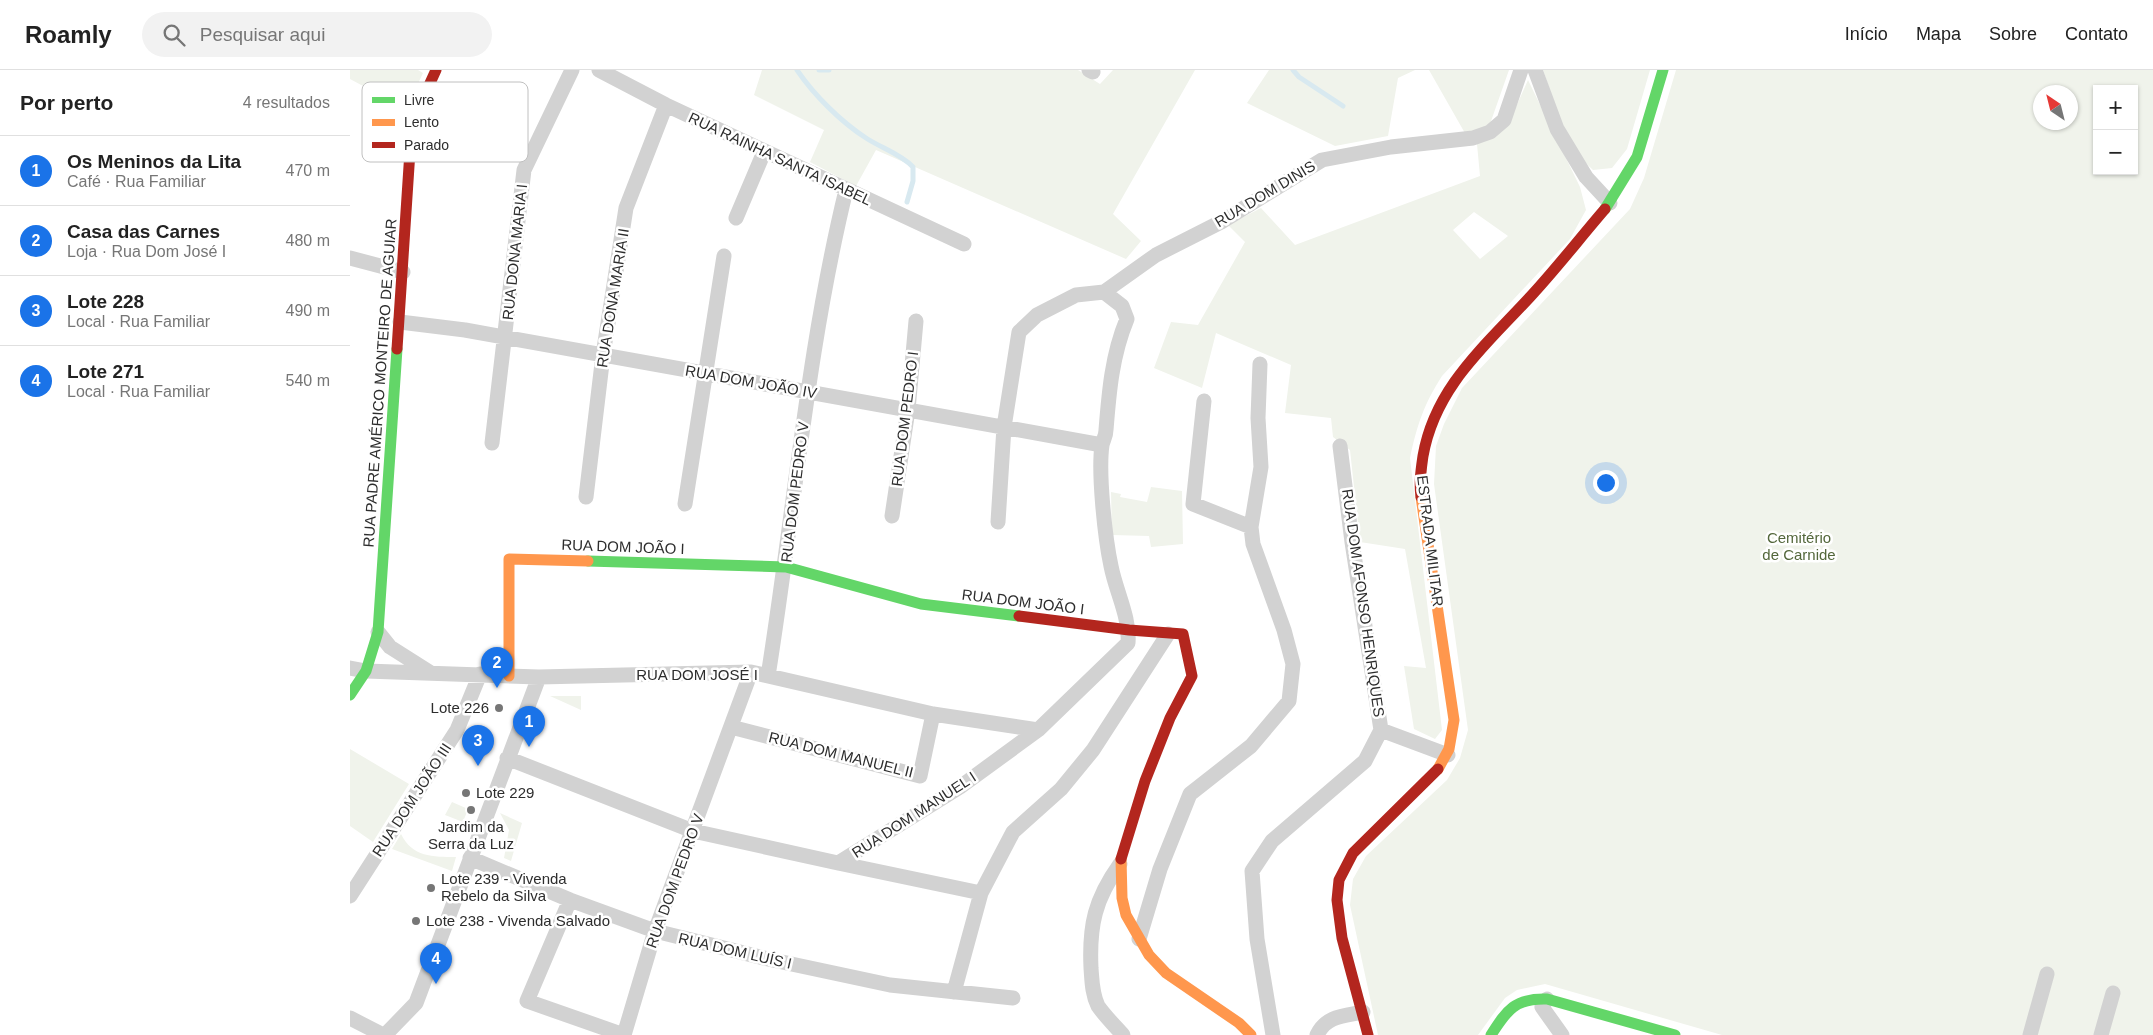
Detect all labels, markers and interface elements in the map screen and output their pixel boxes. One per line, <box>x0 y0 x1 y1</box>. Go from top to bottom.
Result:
search box <box>142 12 492 57</box>
text: Roamly <box>25 21 112 48</box>
icon: search <box>160 21 188 49</box>
text: Pesquisar aqui <box>200 24 325 45</box>
text: Início <box>1845 24 1888 44</box>
text: Mapa <box>1916 24 1961 44</box>
text: Sobre <box>1989 24 2037 44</box>
text: Contato <box>2065 24 2128 44</box>
legend <box>362 82 528 162</box>
north arrow <box>2033 85 2078 130</box>
map controls <box>2093 85 2138 175</box>
button: + <box>2093 85 2138 130</box>
text: Por perto <box>20 91 113 114</box>
text: Livre <box>404 92 435 108</box>
text: 4 resultados <box>243 94 330 111</box>
street label: RUA RAINHA SANTA ISABEL <box>686 109 874 208</box>
text: Lento <box>404 114 439 130</box>
button: − <box>2093 130 2138 175</box>
text: Parado <box>404 137 449 153</box>
text: Os Meninos da Lita <box>67 151 241 172</box>
street label: RUA DOM DINIS <box>1211 157 1318 230</box>
text: 1 <box>32 162 40 179</box>
text: 470 m <box>286 162 330 179</box>
text: Café · Rua Familiar <box>67 173 206 190</box>
street label: RUA DONA MARIA I <box>499 183 530 321</box>
street label: RUA PADRE AMÉRICO MONTEIRO DE AGUIAR <box>360 218 399 548</box>
text: Casa das Carnes <box>67 221 220 242</box>
street label: RUA DONA MARIA II <box>593 227 632 369</box>
text: 2 <box>32 232 40 249</box>
text: 480 m <box>286 232 330 249</box>
text: Loja · Rua Dom José I <box>67 243 226 260</box>
text: Lote 228 <box>67 291 144 312</box>
text: 3 <box>32 302 40 319</box>
text: 490 m <box>286 302 330 319</box>
text: Local · Rua Familiar <box>67 313 210 330</box>
street label: RUA DOM PEDRO I <box>888 350 921 487</box>
text: Lote 271 <box>67 361 144 382</box>
street label: RUA DOM JOÃO IV <box>684 362 818 401</box>
text: 4 <box>32 372 40 389</box>
text: 540 m <box>286 372 330 389</box>
text: Local · Rua Familiar <box>67 383 210 400</box>
street label: RUA DOM PEDRO V <box>777 421 812 563</box>
your location <box>1593 470 1619 496</box>
street label: ESTRADA MILITAR <box>1414 474 1447 608</box>
street label: RUA DOM AFONSO HENRIQUES <box>1339 488 1388 718</box>
park label: Cemitério de Carnide <box>1762 529 1836 563</box>
street label: RUA DOM JOÃO I <box>561 536 685 557</box>
street label: RUA DOM JOÃO I <box>961 586 1085 617</box>
pin: 2 <box>481 647 513 688</box>
street label: RUA DOM JOSÉ I <box>636 666 758 683</box>
place label: Lote 226 <box>431 699 489 716</box>
marker: Lote 226 <box>493 702 505 714</box>
pin: 1 <box>513 706 545 747</box>
pin: 3 <box>462 725 494 766</box>
street label: RUA DOM MANUEL II <box>767 728 915 781</box>
street label: RUA DOM JOÃO III <box>369 740 455 860</box>
street label: RUA DOM MANUEL I <box>849 768 979 861</box>
place label: Lote 229 <box>476 784 534 801</box>
marker: Lote 229 <box>460 787 472 799</box>
marker: Jardim da Serra da Luz <box>465 804 477 816</box>
street label: RUA DOM PEDRO V <box>642 811 707 950</box>
place label: Jardim da Serra da Luz <box>428 818 514 852</box>
place label: Lote 239 - Vivenda Rebelo da Silva <box>441 870 567 904</box>
marker: Lote 239 - Vivenda Rebelo da Silva <box>425 882 437 894</box>
place label: Lote 238 - Vivenda Salvado <box>426 912 610 929</box>
marker: Lote 238 - Vivenda Salvado <box>410 915 422 927</box>
street label: RUA DOM LUÍS I <box>677 929 793 972</box>
pin: 4 <box>420 943 452 984</box>

